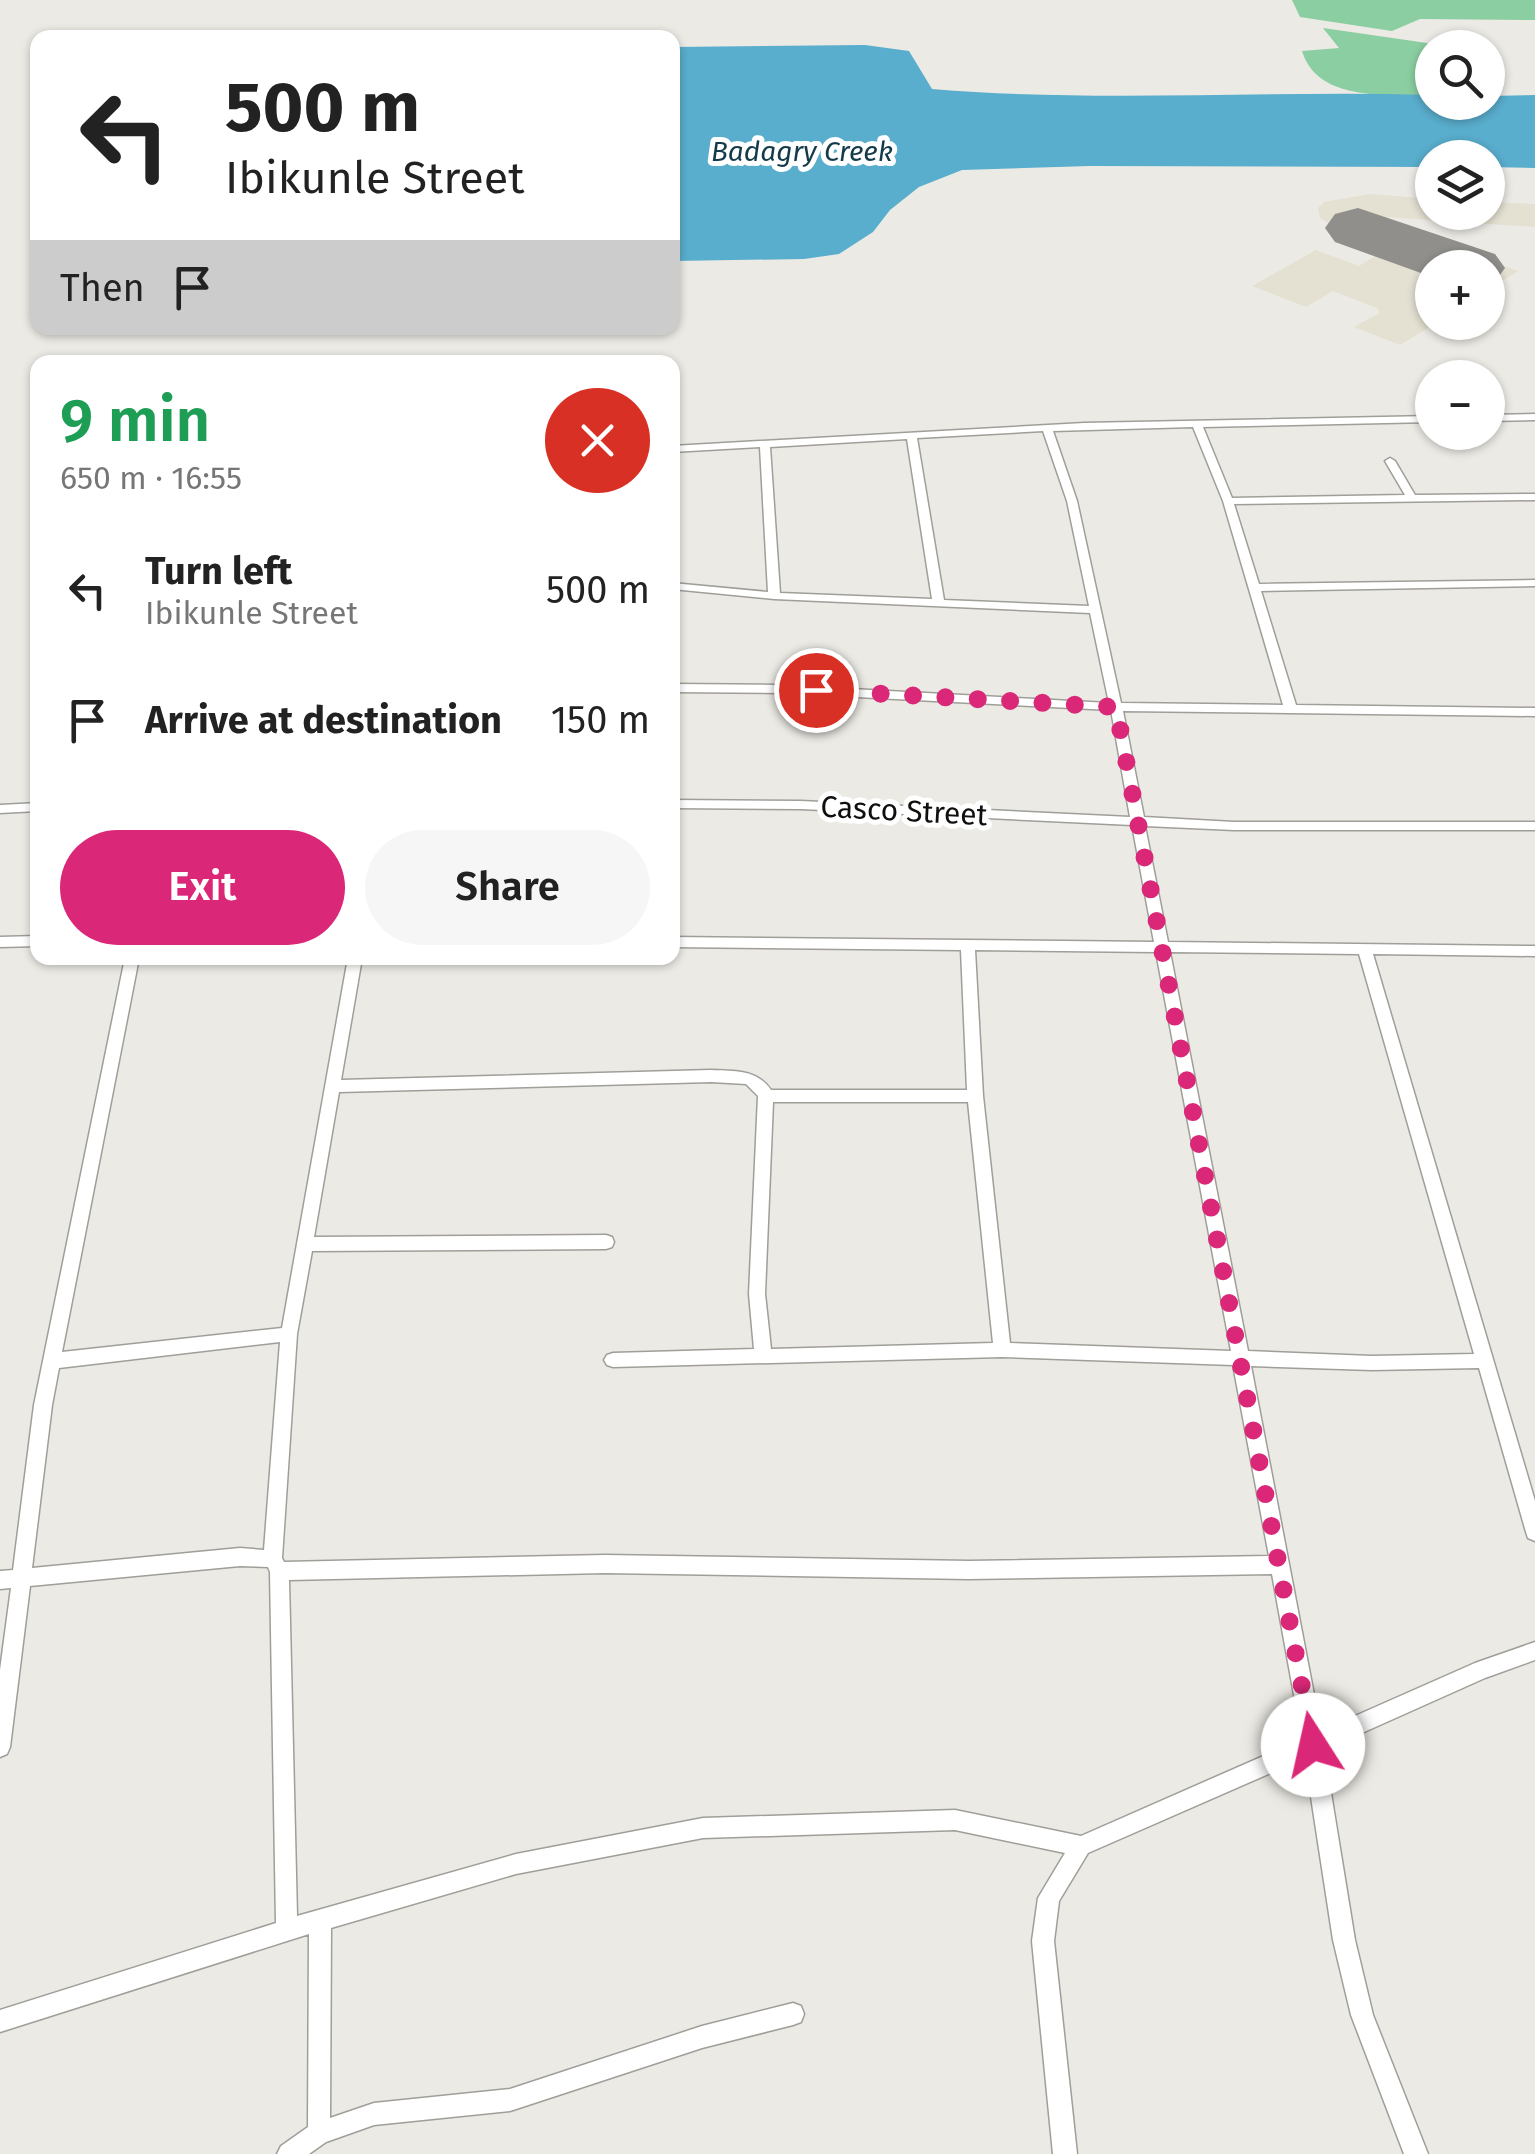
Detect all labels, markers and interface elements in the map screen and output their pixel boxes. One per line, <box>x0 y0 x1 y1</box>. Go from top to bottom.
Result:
map controls <box>1415 30 1505 450</box>
button: search <box>1415 30 1505 120</box>
text: 500 m <box>225 66 420 150</box>
icon: left <box>60 70 190 200</box>
water label: Badagry Creek <box>711 135 893 168</box>
button: layers <box>1415 140 1505 230</box>
text: Ibikunle Street <box>225 151 524 205</box>
button: + <box>1415 250 1505 340</box>
icon: arrive <box>165 260 220 315</box>
text: Then <box>60 265 145 311</box>
button: − <box>1415 360 1505 450</box>
text: 9 min <box>60 385 210 457</box>
button: close <box>545 388 650 493</box>
text: 650 m · 16:55 <box>60 459 242 497</box>
text: Turn left <box>145 548 292 594</box>
icon: left <box>60 563 115 618</box>
text: 500 m <box>546 567 650 613</box>
text: Ibikunle Street <box>145 594 358 632</box>
pin <box>774 648 859 733</box>
icon: arrive <box>789 663 844 718</box>
icon: arrive <box>60 693 115 748</box>
text: Arrive at destination <box>145 697 502 743</box>
text: 150 m <box>551 697 650 743</box>
street label: Casco Street <box>820 789 989 833</box>
button: Exit <box>60 830 345 945</box>
button: Share <box>365 830 650 945</box>
position arrow <box>1261 1693 1365 1797</box>

